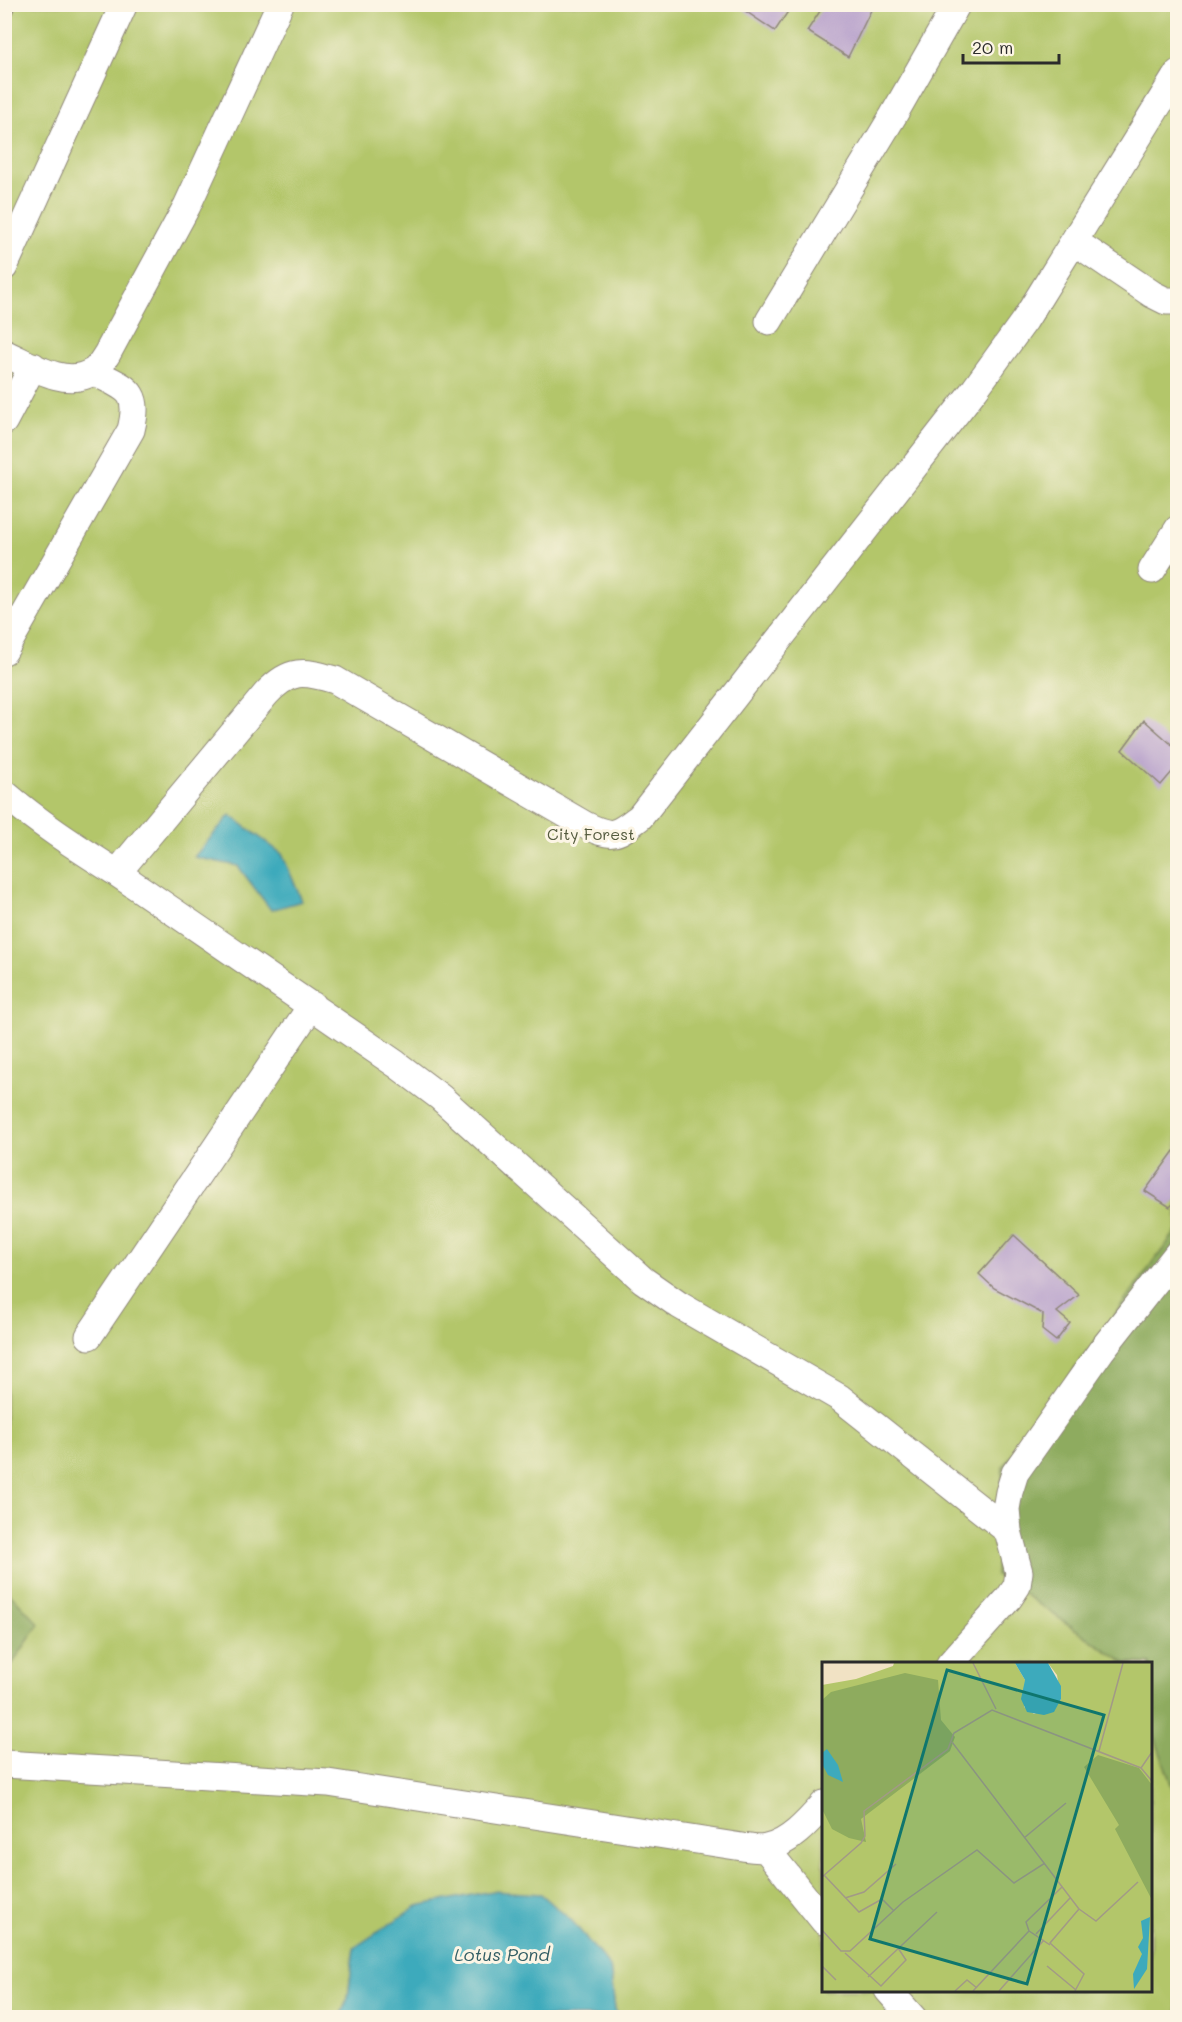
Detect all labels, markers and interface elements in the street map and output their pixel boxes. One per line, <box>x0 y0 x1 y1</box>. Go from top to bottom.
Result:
scale bar <box>963 27 1059 65</box>
text: 20 m <box>972 35 1013 59</box>
park label: City Forest <box>547 823 635 844</box>
inset map <box>822 1662 1152 1992</box>
water label: Lotus Pond <box>454 1942 551 1966</box>

